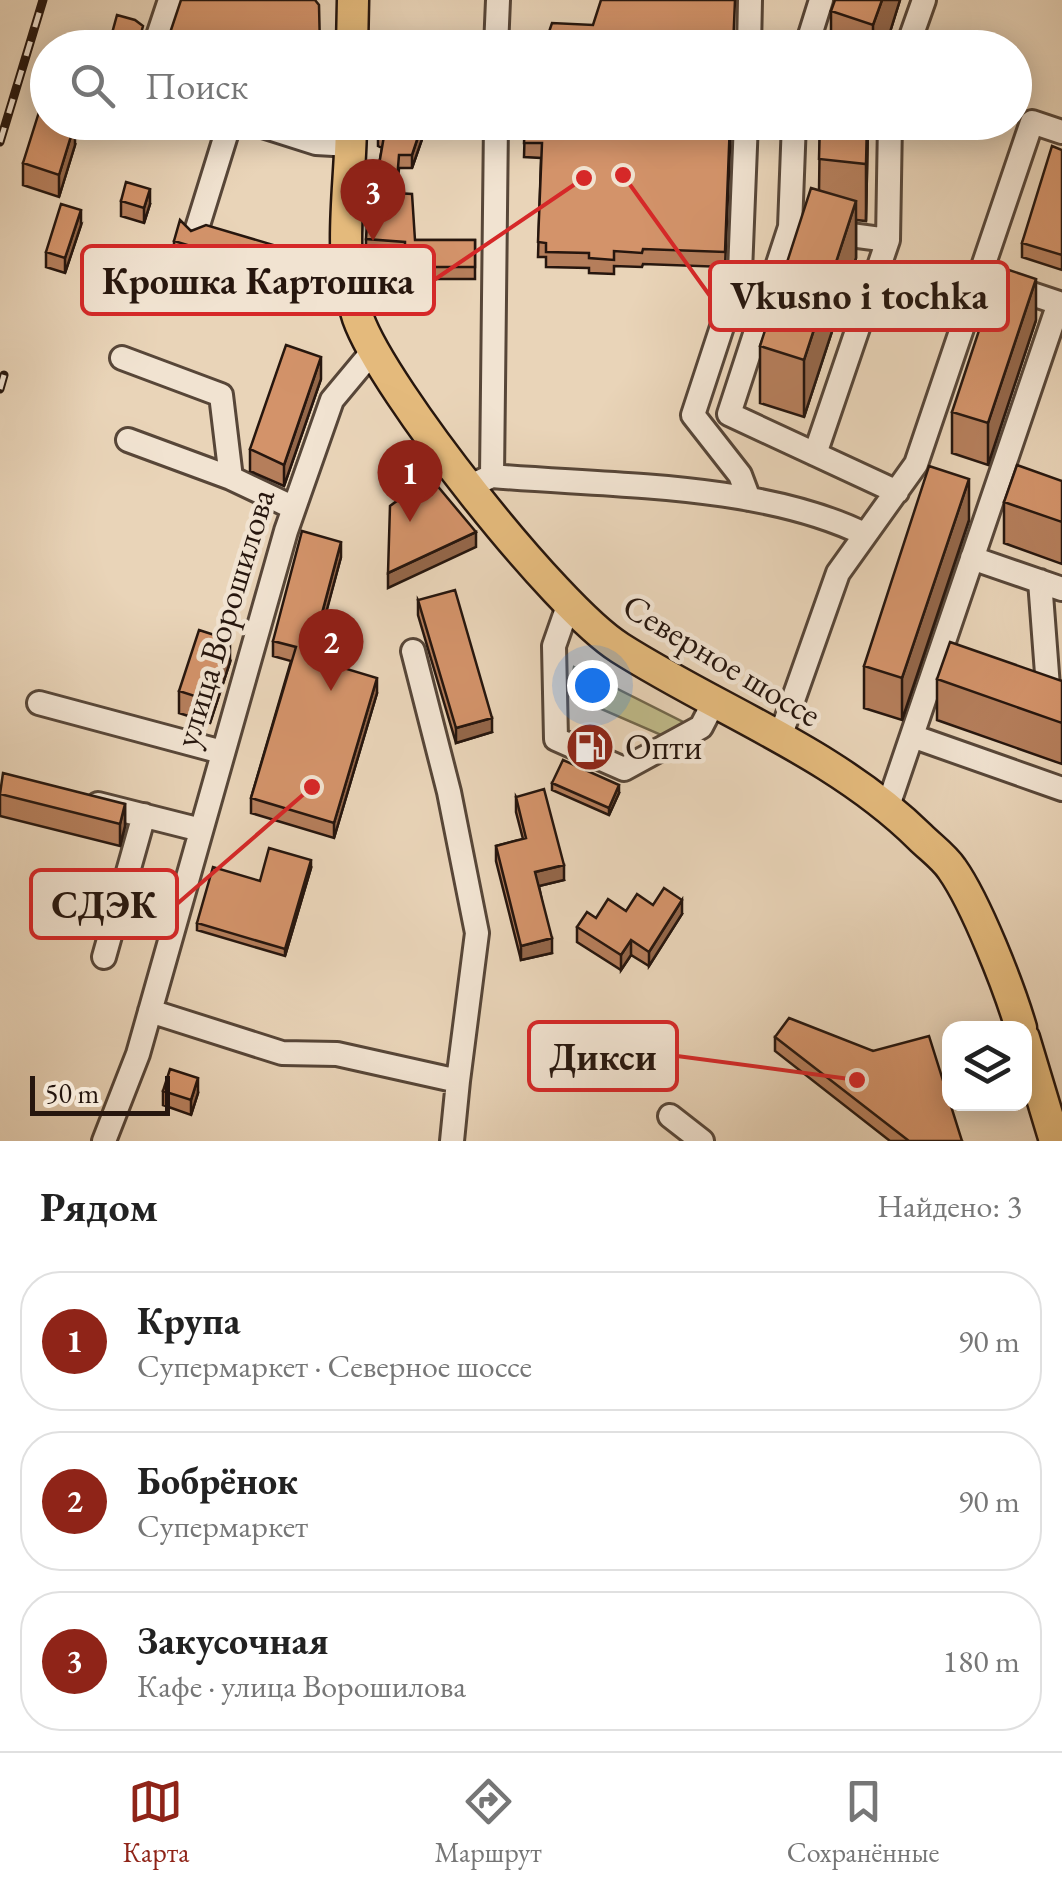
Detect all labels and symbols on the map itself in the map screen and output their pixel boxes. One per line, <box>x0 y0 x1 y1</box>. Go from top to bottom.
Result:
pin: 3 <box>340 158 406 241</box>
callout: Крошка Картошка <box>82 246 434 314</box>
text: Крошка Картошка <box>102 256 414 305</box>
callout: Vkusno i tochka <box>710 262 1008 330</box>
text: Vkusno i tochka <box>730 271 988 320</box>
pin: 1 <box>378 440 442 522</box>
street label: улица Ворошилова <box>163 483 285 753</box>
street label: Северное шоссе <box>614 583 830 737</box>
pin: 2 <box>298 608 364 691</box>
your location <box>567 660 618 711</box>
fuel station icon: Опти <box>564 721 616 773</box>
place label: Опти <box>625 724 702 769</box>
callout: СДЭК <box>31 870 177 938</box>
text: СДЭК <box>51 880 158 929</box>
callout: Дикси <box>529 1022 677 1090</box>
text: Дикси <box>549 1032 657 1081</box>
scale bar <box>30 1071 170 1116</box>

